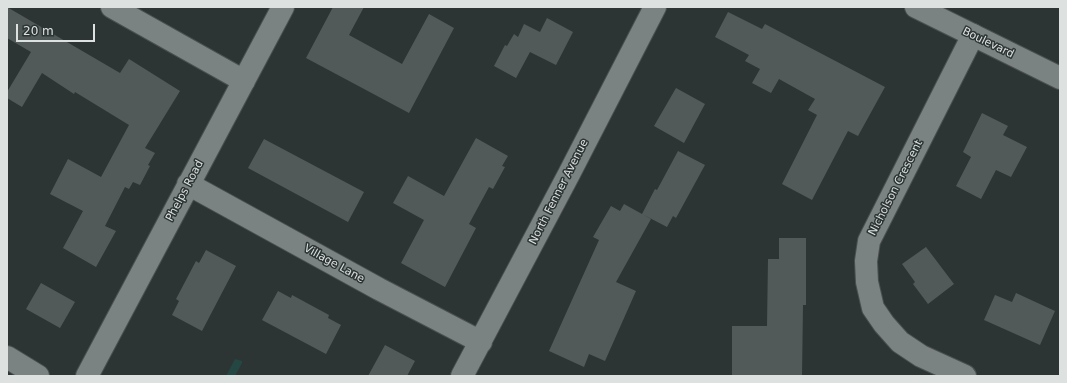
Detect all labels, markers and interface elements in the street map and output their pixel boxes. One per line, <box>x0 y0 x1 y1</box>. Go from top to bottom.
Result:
scale bar <box>18 16 97 42</box>
text: 20 m <box>23 24 54 38</box>
street label: Boulevard <box>960 25 1016 61</box>
street label: North Fenner Avenue <box>527 137 591 247</box>
street label: Nicholson Crescent <box>866 138 926 238</box>
street label: Phelps Road <box>163 158 207 224</box>
street label: Village Lane <box>301 242 367 286</box>

